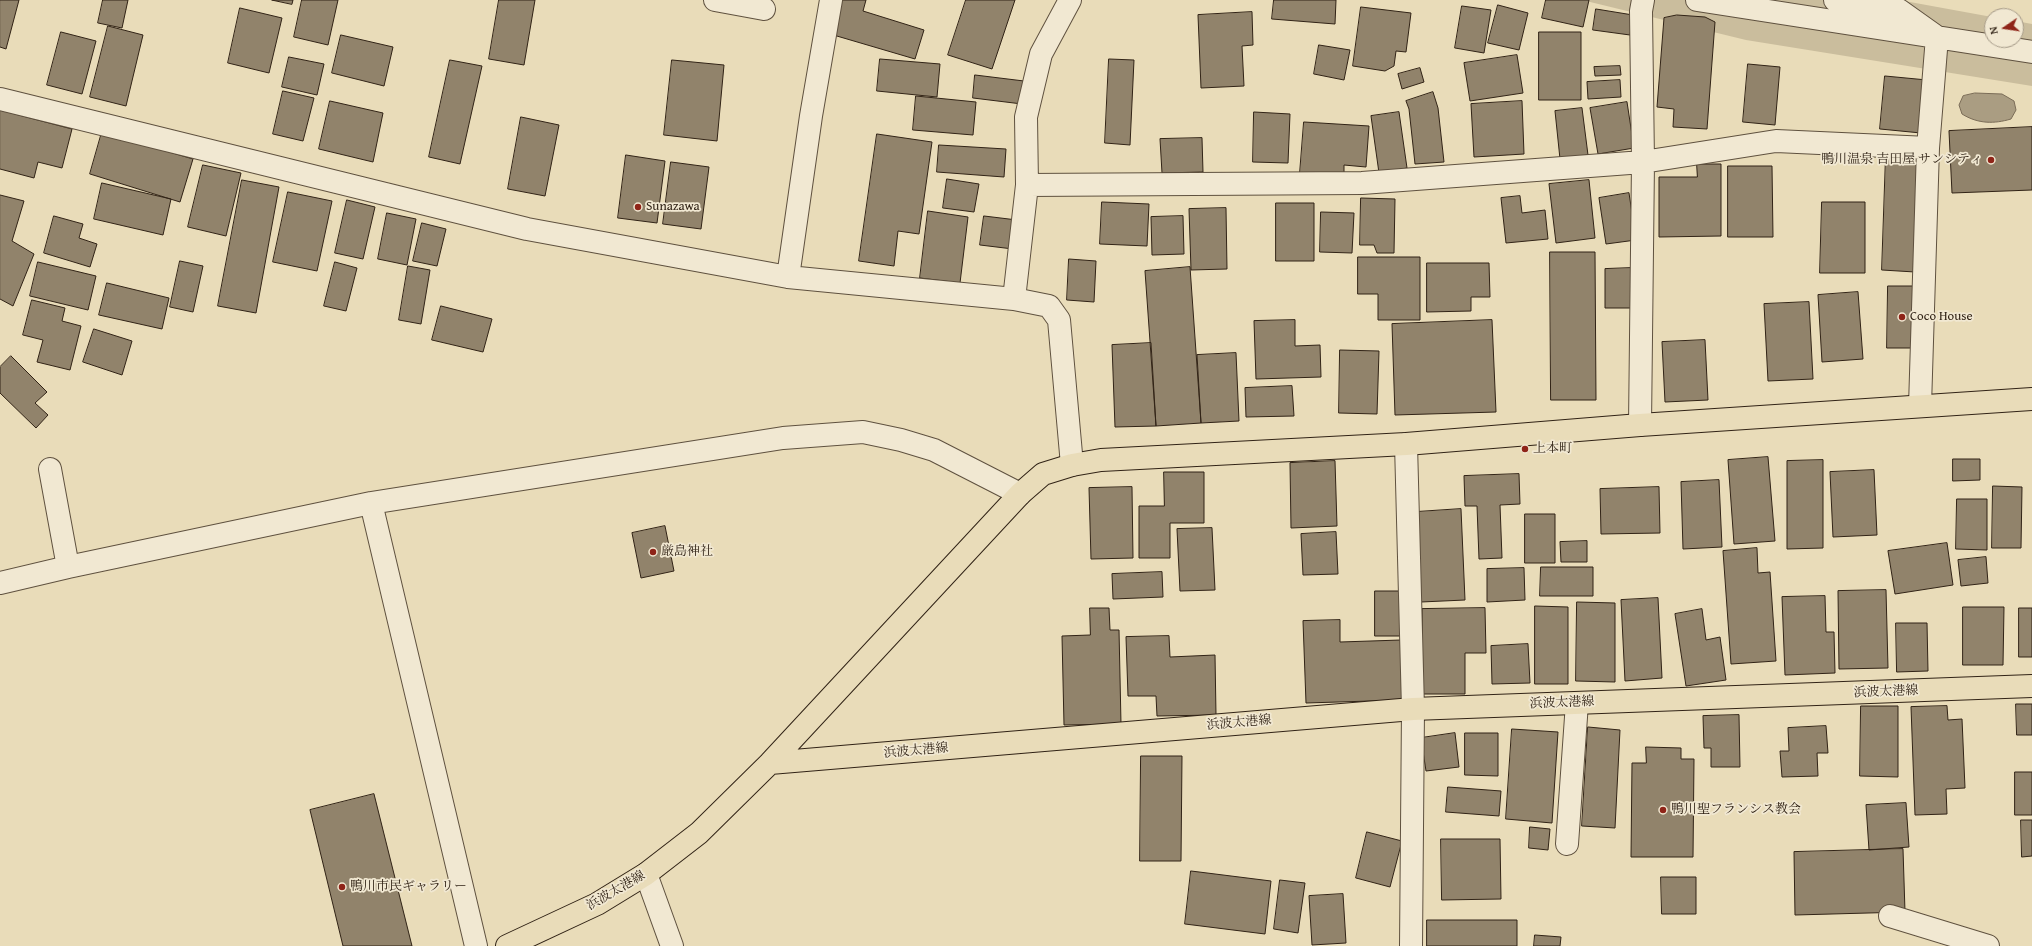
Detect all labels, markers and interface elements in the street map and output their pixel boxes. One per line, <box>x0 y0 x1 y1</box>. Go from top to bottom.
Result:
north arrow <box>1984 8 2024 48</box>
text: N <box>1985 25 2002 36</box>
place label: 鴨川温泉 吉田屋 サンシティ <box>1821 152 1983 168</box>
marker: 鴨川温泉 吉田屋 サンシティ <box>1986 155 1996 165</box>
place label: Sunazawa <box>646 199 700 215</box>
marker: Sunazawa <box>633 202 643 212</box>
place label: Coco House <box>1910 309 1973 325</box>
marker: Coco House <box>1897 312 1907 322</box>
place label: 上本町 <box>1533 441 1572 457</box>
marker: 上本町 <box>1520 444 1530 454</box>
place label: 厳島神社 <box>661 544 713 560</box>
marker: 厳島神社 <box>648 547 658 557</box>
street label: 浜波太港線 <box>1853 683 1919 701</box>
street label: 浜波太港線 <box>1529 694 1595 712</box>
street label: 浜波太港線 <box>1206 712 1272 734</box>
street label: 浜波太港線 <box>883 740 949 762</box>
place label: 鴨川聖フランシス教会 <box>1671 802 1801 818</box>
marker: 鴨川聖フランシス教会 <box>1658 805 1668 815</box>
street label: 浜波太港線 <box>584 868 648 914</box>
place label: 鴨川市民ギャラリー <box>350 879 467 895</box>
marker: 鴨川市民ギャラリー <box>337 882 347 892</box>

